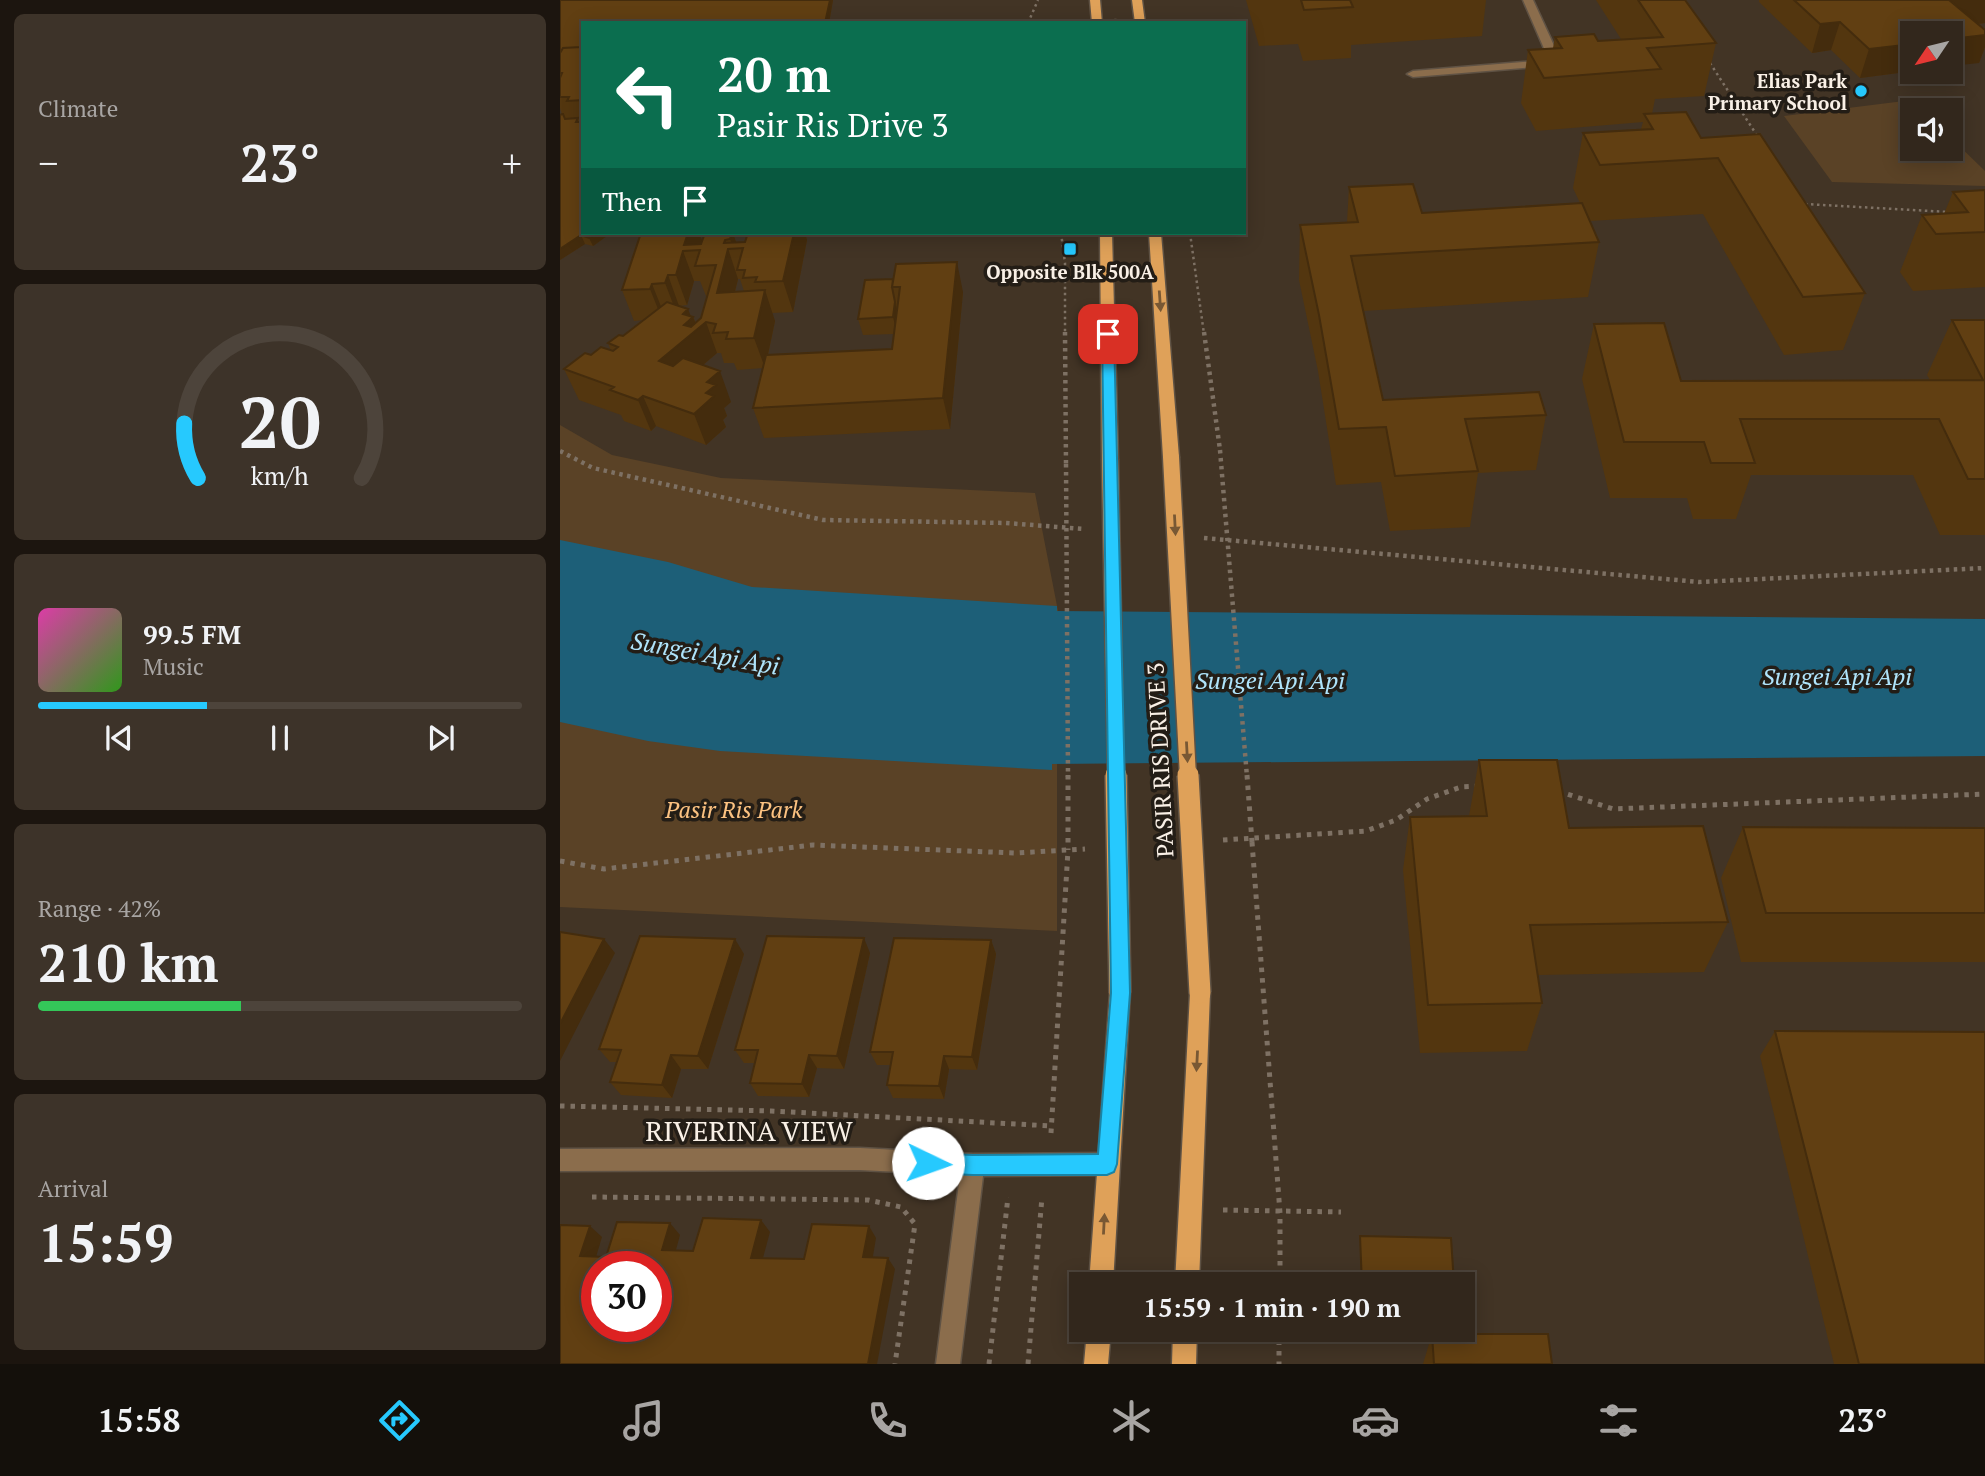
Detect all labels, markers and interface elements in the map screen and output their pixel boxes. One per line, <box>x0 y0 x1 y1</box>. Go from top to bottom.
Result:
north arrow <box>1900 21 1964 84</box>
map controls <box>1900 21 1963 161</box>
text: 20 m <box>717 41 831 106</box>
icon: left <box>602 49 693 140</box>
place label: Elias Park Primary School <box>1708 68 1848 115</box>
marker: Elias Park Primary School <box>1853 83 1869 99</box>
text: Climate <box>38 93 118 124</box>
button: sound <box>1900 98 1963 161</box>
text: Pasir Ris Drive 3 <box>717 104 949 146</box>
text: 23° <box>240 128 320 197</box>
text: − <box>38 138 58 188</box>
text: + <box>502 138 522 188</box>
icon: arrive <box>676 182 714 220</box>
text: Then <box>602 184 662 218</box>
marker: Opposite Blk 500A <box>1062 241 1078 257</box>
place label: Opposite Blk 500A <box>986 259 1154 284</box>
one-way arrow <box>1155 290 1166 312</box>
pin <box>1078 304 1138 364</box>
icon: arrive <box>1089 315 1127 353</box>
text: 20 <box>239 372 321 469</box>
text: km/h <box>251 459 309 492</box>
one-way arrow <box>1170 514 1181 536</box>
text: 99.5 FM <box>143 617 241 651</box>
water label: Sungei Api Api <box>628 624 782 682</box>
text: Music <box>143 651 204 682</box>
water label: Sungei Api Api <box>1762 660 1912 692</box>
street label: PASIR RIS DRIVE 3 <box>1139 662 1181 858</box>
water label: Sungei Api Api <box>1195 664 1345 696</box>
icon: previous <box>100 719 138 757</box>
icon: pause <box>261 719 299 757</box>
icon: next <box>422 719 460 757</box>
one-way arrow <box>1182 741 1193 763</box>
park label: Pasir Ris Park <box>664 794 804 825</box>
text: Range · 42% <box>38 893 161 924</box>
text: 210 km <box>38 928 219 997</box>
one-way arrow <box>1192 1051 1203 1073</box>
street label: RIVERINA VIEW <box>645 1112 854 1149</box>
position arrow <box>891 1126 965 1200</box>
text: Arrival <box>38 1173 109 1204</box>
text: 15:59 <box>38 1208 173 1277</box>
one-way arrow <box>1099 1213 1110 1235</box>
speed limit sign: 30 <box>581 1251 672 1342</box>
text: 15:59 · 1 min · 190 m <box>1143 1290 1401 1324</box>
icon: directions <box>375 1396 424 1445</box>
icon: music <box>619 1396 668 1445</box>
icon: phone <box>863 1396 912 1445</box>
icon: climate <box>1107 1396 1156 1445</box>
icon: car <box>1351 1396 1400 1445</box>
icon: filters <box>1594 1396 1643 1445</box>
text: 15:58 <box>97 1399 181 1441</box>
text: 23° <box>1838 1399 1888 1441</box>

